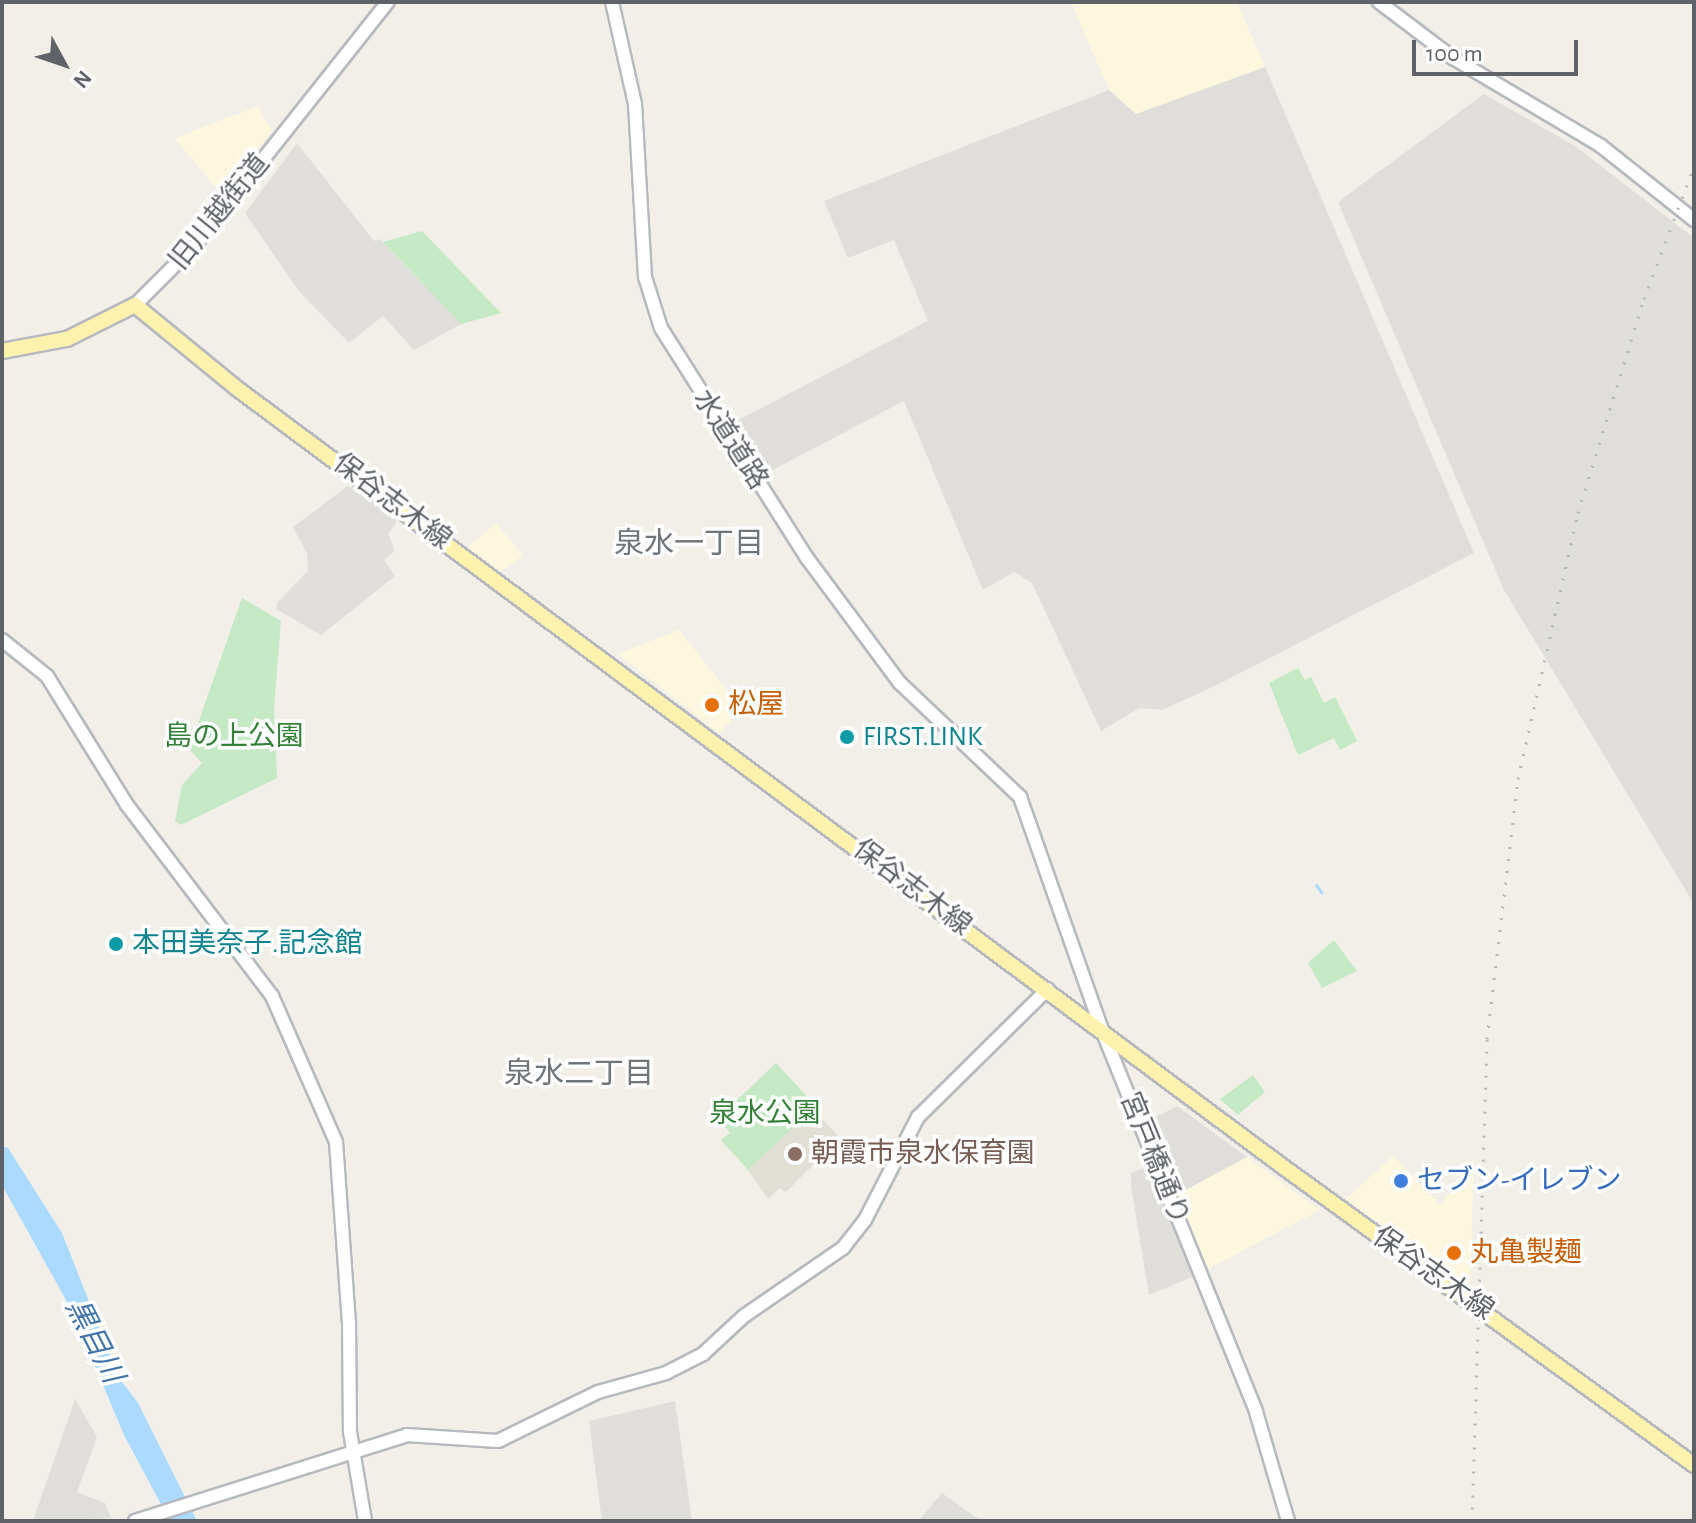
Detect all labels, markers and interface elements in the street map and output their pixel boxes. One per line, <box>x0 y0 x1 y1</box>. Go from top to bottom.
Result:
north arrow <box>24 24 104 104</box>
scale bar <box>1416 24 1582 74</box>
text: 100 m <box>1426 42 1483 66</box>
text: N <box>69 66 96 92</box>
street label: 旧川越街道 <box>163 147 277 277</box>
street label: 水道道路 <box>685 384 775 496</box>
street label: 保谷志木線 <box>326 446 458 558</box>
district label: 泉水一丁目 <box>614 526 764 562</box>
place label: 松屋 <box>728 688 784 722</box>
marker: 松屋 <box>703 696 721 714</box>
park label: 島の上公園 <box>164 720 304 754</box>
place label: FIRST.LINK <box>863 720 982 754</box>
marker: FIRST.LINK <box>838 728 856 746</box>
street label: 保谷志木線 <box>846 832 978 944</box>
place label: 本田美奈子.記念館 <box>132 927 362 961</box>
marker: 本田美奈子.記念館 <box>107 935 125 953</box>
district label: 泉水二丁目 <box>504 1056 654 1092</box>
street label: 宮戸橋通り <box>1112 1088 1196 1230</box>
park label: 泉水公園 <box>709 1097 821 1131</box>
place label: 朝霞市泉水保育園 <box>811 1137 1035 1171</box>
marker: 朝霞市泉水保育園 <box>786 1145 804 1163</box>
place label: セブン-イレブン <box>1417 1164 1622 1198</box>
marker: セブン-イレブン <box>1392 1172 1410 1190</box>
street label: 保谷志木線 <box>1366 1220 1500 1328</box>
place label: 丸亀製麺 <box>1470 1236 1582 1270</box>
marker: 丸亀製麺 <box>1445 1244 1463 1262</box>
water label: 黒目川 <box>58 1293 130 1389</box>

